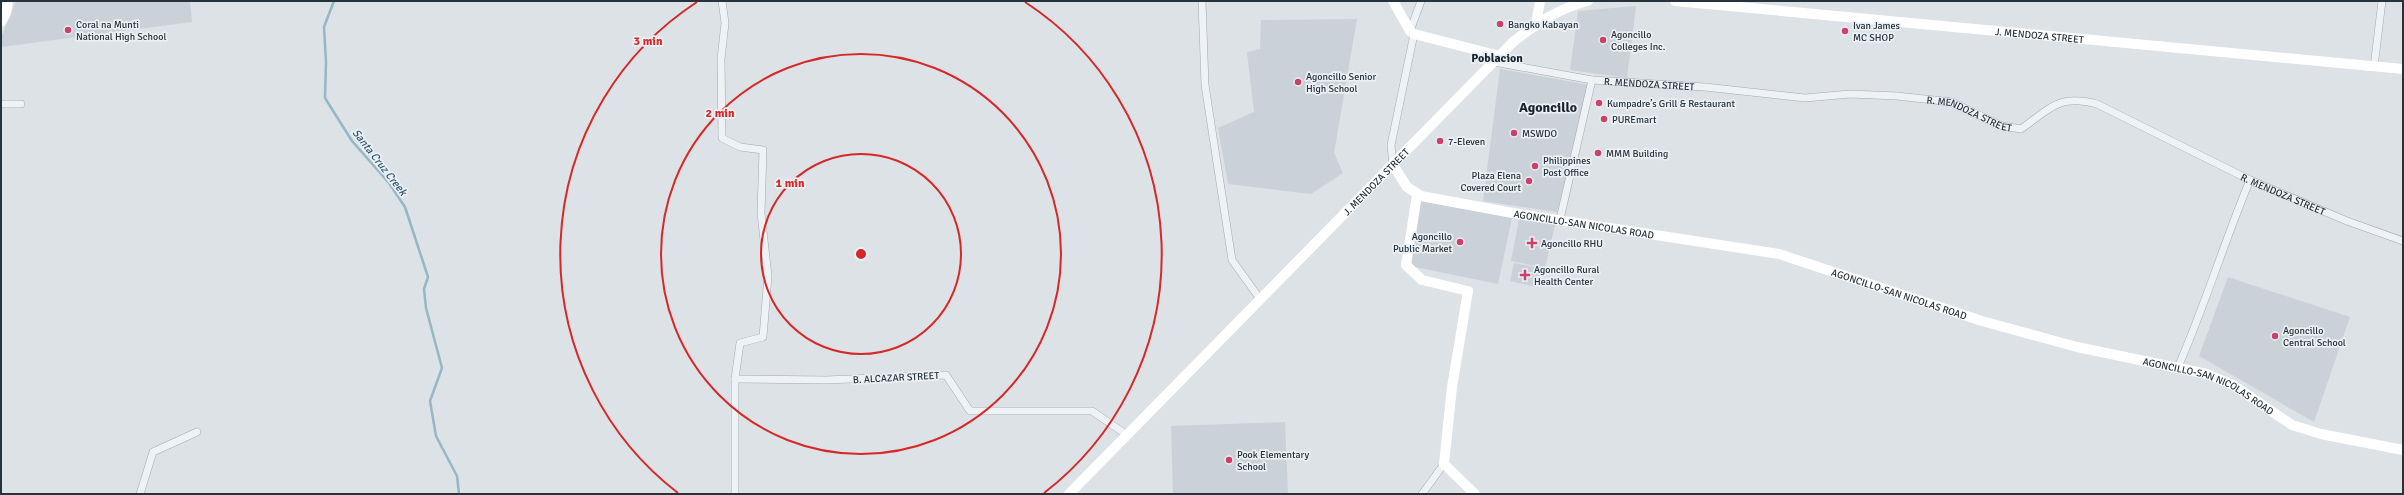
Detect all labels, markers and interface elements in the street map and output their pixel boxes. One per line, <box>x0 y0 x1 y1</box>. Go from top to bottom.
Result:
place label: Coral na Munti National High School <box>76 19 166 43</box>
marker: Bangko Kabayan <box>1495 19 1505 29</box>
place label: Bangko Kabayan <box>1508 19 1578 31</box>
place label: Ivan James MC SHOP <box>1853 20 1900 44</box>
marker: Coral na Munti National High School <box>63 25 73 35</box>
marker: Ivan James MC SHOP <box>1840 26 1850 36</box>
street label: J. MENDOZA STREET <box>1994 26 2084 46</box>
place label: Agoncillo Colleges Inc. <box>1611 29 1666 53</box>
text: 3 min <box>634 34 663 49</box>
marker: Agoncillo Colleges Inc. <box>1598 35 1608 45</box>
district label: Poblacion <box>1471 51 1523 66</box>
place label: Agoncillo Senior High School <box>1306 71 1376 95</box>
street label: R. MENDOZA STREET <box>1604 76 1695 93</box>
marker: Agoncillo Senior High School <box>1293 77 1303 87</box>
street label: R. MENDOZA STREET <box>1926 94 2013 134</box>
marker: Kumpadre’s Grill & Restaurant <box>1594 98 1604 108</box>
place label: Kumpadre’s Grill & Restaurant <box>1607 98 1736 110</box>
district label: Agoncillo <box>1519 99 1577 116</box>
text: 2 min <box>706 106 735 121</box>
marker: PUREmart <box>1599 114 1609 124</box>
place label: PUREmart <box>1612 114 1657 126</box>
water label: Santa Cruz Creek <box>350 127 410 199</box>
marker: MSWDO <box>1509 128 1519 138</box>
place label: MSWDO <box>1522 128 1557 140</box>
marker: 7-Eleven <box>1435 136 1445 146</box>
place label: 7-Eleven <box>1448 136 1485 148</box>
street label: J. MENDOZA STREET <box>1341 146 1412 218</box>
marker: MMM Building <box>1593 148 1603 158</box>
place label: MMM Building <box>1606 148 1668 160</box>
place label: Philippines Post Office <box>1543 155 1591 179</box>
marker: Philippines Post Office <box>1530 161 1540 171</box>
place label: Plaza Elena Covered Court <box>1460 170 1521 194</box>
street label: R. MENDOZA STREET <box>2238 171 2327 218</box>
text: 1 min <box>776 176 805 191</box>
marker: Plaza Elena Covered Court <box>1524 176 1534 186</box>
street label: AGONCILLO-SAN NICOLAS ROAD <box>1513 208 1655 242</box>
place label: Agoncillo Public Market <box>1393 231 1452 255</box>
marker: Agoncillo Public Market <box>1455 237 1465 247</box>
marker: Agoncillo RHU <box>1526 237 1538 249</box>
place label: Agoncillo RHU <box>1541 238 1603 250</box>
centre of rings <box>854 247 868 261</box>
place label: Agoncillo Rural Health Center <box>1534 264 1600 288</box>
street label: AGONCILLO-SAN NICOLAS ROAD <box>1830 267 1968 323</box>
marker: Agoncillo Rural Health Center <box>1519 269 1531 281</box>
place label: Agoncillo Central School <box>2283 325 2346 349</box>
marker: Agoncillo Central School <box>2270 331 2280 341</box>
street label: AGONCILLO-SAN NICOLAS ROAD <box>2142 356 2276 418</box>
street label: B. ALCAZAR STREET <box>853 370 940 386</box>
place label: Pook Elementary School <box>1237 449 1309 473</box>
marker: Pook Elementary School <box>1224 455 1234 465</box>

